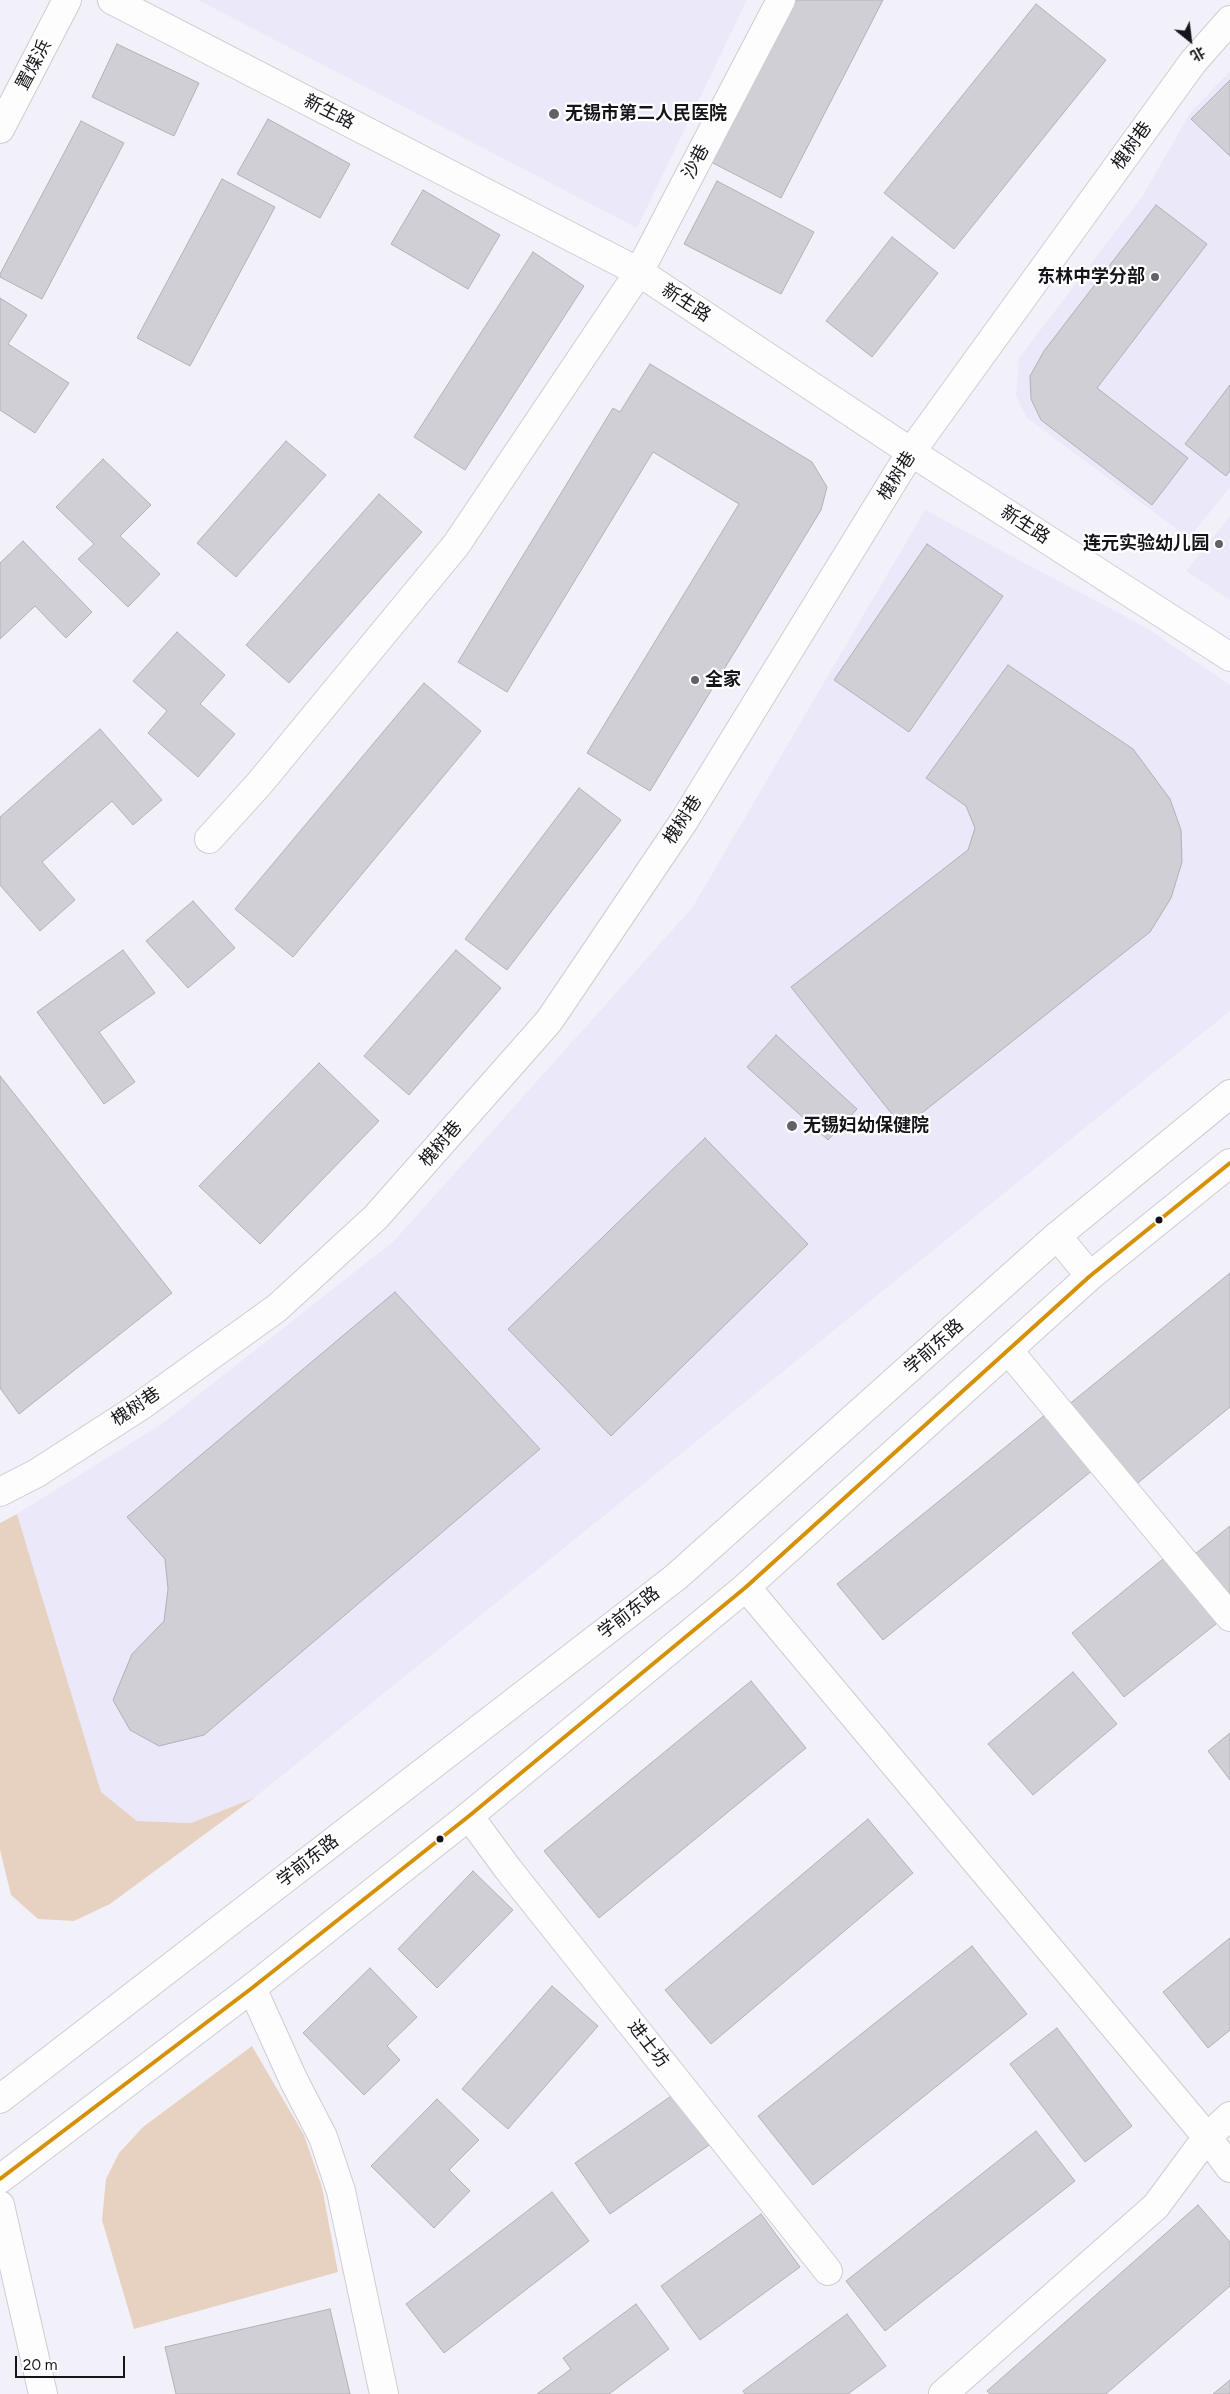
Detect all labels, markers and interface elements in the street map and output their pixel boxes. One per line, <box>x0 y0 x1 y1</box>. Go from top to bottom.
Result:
north arrow <box>1165 15 1215 65</box>
street label: 置煤浜 <box>12 36 56 94</box>
text: 北 <box>1187 43 1208 64</box>
street label: 新生路 <box>300 90 358 134</box>
place label: 无锡市第二人民医院 <box>565 103 727 125</box>
marker: 无锡市第二人民医院 <box>547 107 561 121</box>
street label: 槐树巷 <box>1107 118 1157 174</box>
street label: 沙巷 <box>678 141 714 183</box>
place label: 东林中学分部 <box>1037 266 1145 288</box>
marker: 东林中学分部 <box>1149 271 1161 283</box>
street label: 新生路 <box>657 279 715 327</box>
street label: 槐树巷 <box>874 447 920 505</box>
street label: 新生路 <box>996 501 1054 549</box>
place label: 连元实验幼儿园 <box>1083 533 1209 555</box>
marker: 连元实验幼儿园 <box>1213 538 1225 550</box>
place label: 全家 <box>705 669 741 691</box>
marker: 全家 <box>689 674 701 686</box>
street label: 槐树巷 <box>659 791 707 849</box>
place label: 无锡妇幼保健院 <box>803 1115 929 1137</box>
street label: 槐树巷 <box>415 1117 467 1171</box>
marker: 无锡妇幼保健院 <box>785 1119 799 1133</box>
unlabelled marker <box>1154 1215 1164 1225</box>
street label: 学前东路 <box>900 1315 968 1379</box>
street label: 槐树巷 <box>108 1383 164 1431</box>
street label: 学前东路 <box>594 1582 664 1644</box>
street label: 学前东路 <box>273 1830 343 1892</box>
unlabelled marker <box>435 1834 445 1844</box>
street label: 进士坊 <box>623 2016 673 2072</box>
scale bar <box>18 2346 128 2378</box>
text: 20 m <box>23 2356 57 2374</box>

